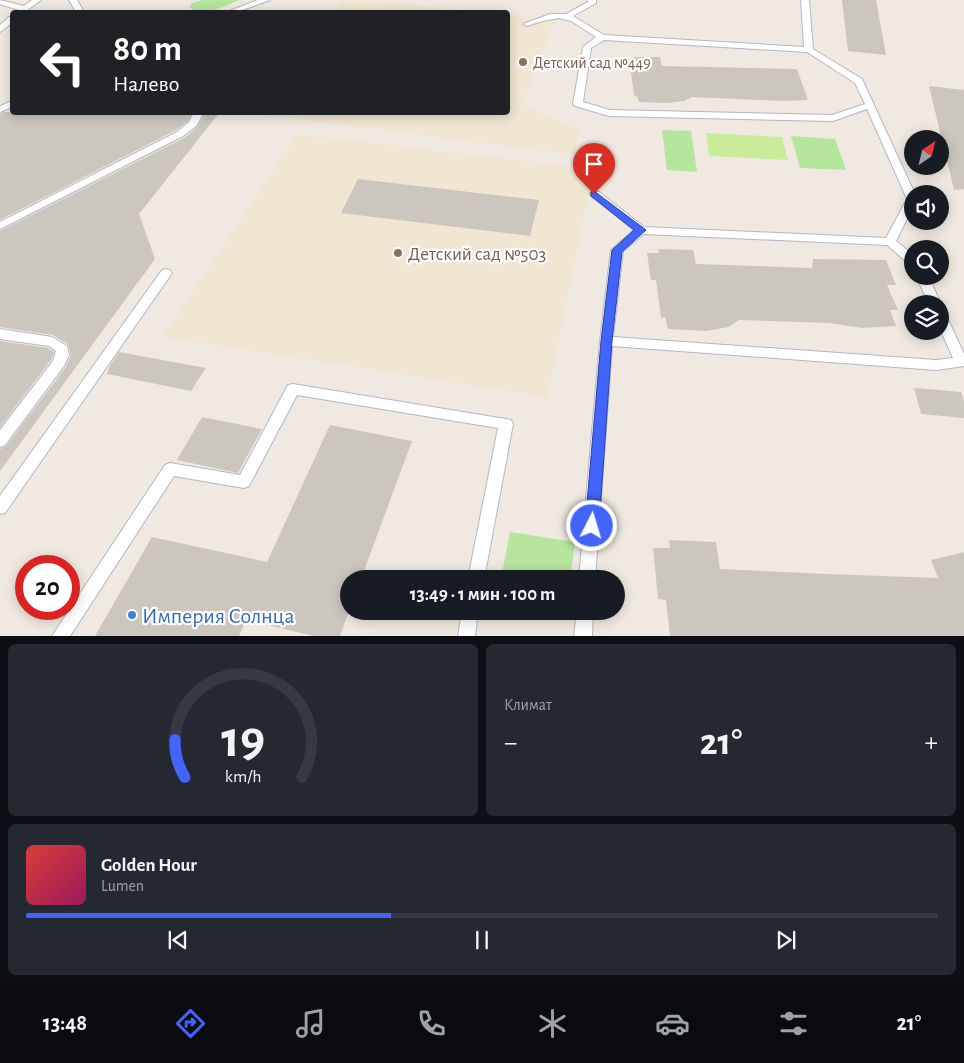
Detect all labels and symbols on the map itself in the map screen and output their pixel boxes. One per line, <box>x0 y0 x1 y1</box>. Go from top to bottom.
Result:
place label: Детский сад №449 <box>533 55 651 71</box>
marker: Детский сад №449 <box>517 56 529 68</box>
north arrow <box>904 130 949 175</box>
pin <box>573 143 615 194</box>
place label: Детский сад №503 <box>408 245 546 264</box>
marker: Детский сад №503 <box>392 247 404 259</box>
position arrow <box>565 499 617 551</box>
speed limit sign: 20 <box>15 555 80 620</box>
place label: Империя Солнца <box>142 605 294 627</box>
marker: Империя Солнца <box>126 609 138 621</box>

